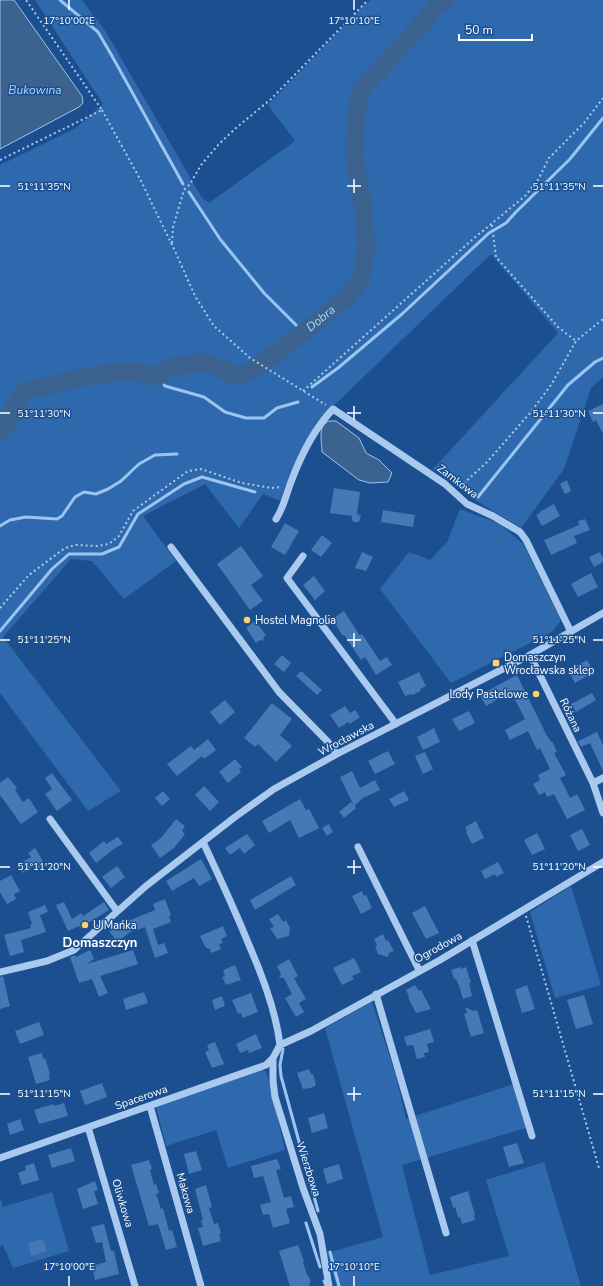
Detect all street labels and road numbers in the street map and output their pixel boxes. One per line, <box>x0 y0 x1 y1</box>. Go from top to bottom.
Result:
street label: Zamkowa <box>434 461 482 502</box>
street label: Różana <box>556 696 585 735</box>
street label: Wrocławska <box>316 717 377 759</box>
street label: Ogrodowa <box>412 928 465 967</box>
street label: Spacerowa <box>113 1081 170 1113</box>
street label: Wierzbowa <box>293 1140 325 1199</box>
street label: Makowa <box>173 1171 199 1215</box>
street label: Oliwkowa <box>108 1177 137 1229</box>

